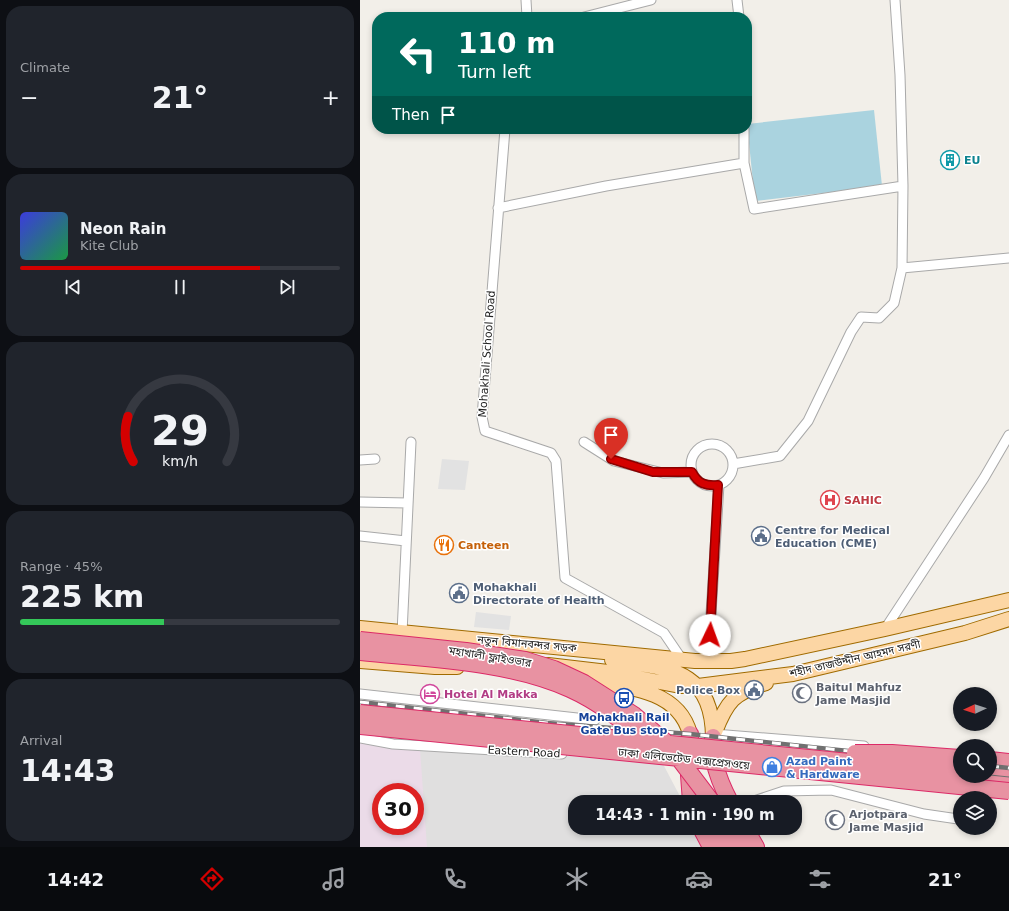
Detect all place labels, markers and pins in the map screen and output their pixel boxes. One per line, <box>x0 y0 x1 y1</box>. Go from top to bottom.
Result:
building icon: EU <box>939 149 961 171</box>
place label: EU <box>964 154 980 167</box>
pin <box>594 418 628 459</box>
hospital icon: SAHIC <box>819 489 841 511</box>
place label: SAHIC <box>844 494 882 507</box>
place label: Centre for Medical Education (CME) <box>775 524 890 550</box>
public building icon: Centre for Medical Education (CME) <box>750 525 772 547</box>
restaurant icon: Canteen <box>433 534 455 556</box>
place label: Canteen <box>458 539 509 552</box>
place label: Mohakhali Directorate of Health <box>473 581 605 607</box>
public building icon: Mohakhali Directorate of Health <box>448 582 470 604</box>
public building icon: Police Box <box>743 679 765 701</box>
place label: Baitul Mahfuz Jame Masjid <box>815 681 902 707</box>
mosque icon: Baitul Mahfuz Jame Masjid <box>791 682 813 704</box>
hotel icon: Hotel Al Makka <box>419 683 441 705</box>
place label: Police Box <box>676 684 740 697</box>
bus stop icon: Mohakhali Rail Gate Bus stop <box>613 687 635 709</box>
place label: Hotel Al Makka <box>444 688 538 701</box>
place label: Mohakhali Rail Gate Bus stop <box>578 711 670 737</box>
place label: Azad Paint & Hardware <box>786 755 860 781</box>
shop icon: Azad Paint & Hardware <box>761 756 783 778</box>
place label: Arjotpara Jame Masjid <box>848 808 924 834</box>
mosque icon: Arjotpara Jame Masjid <box>824 809 846 831</box>

